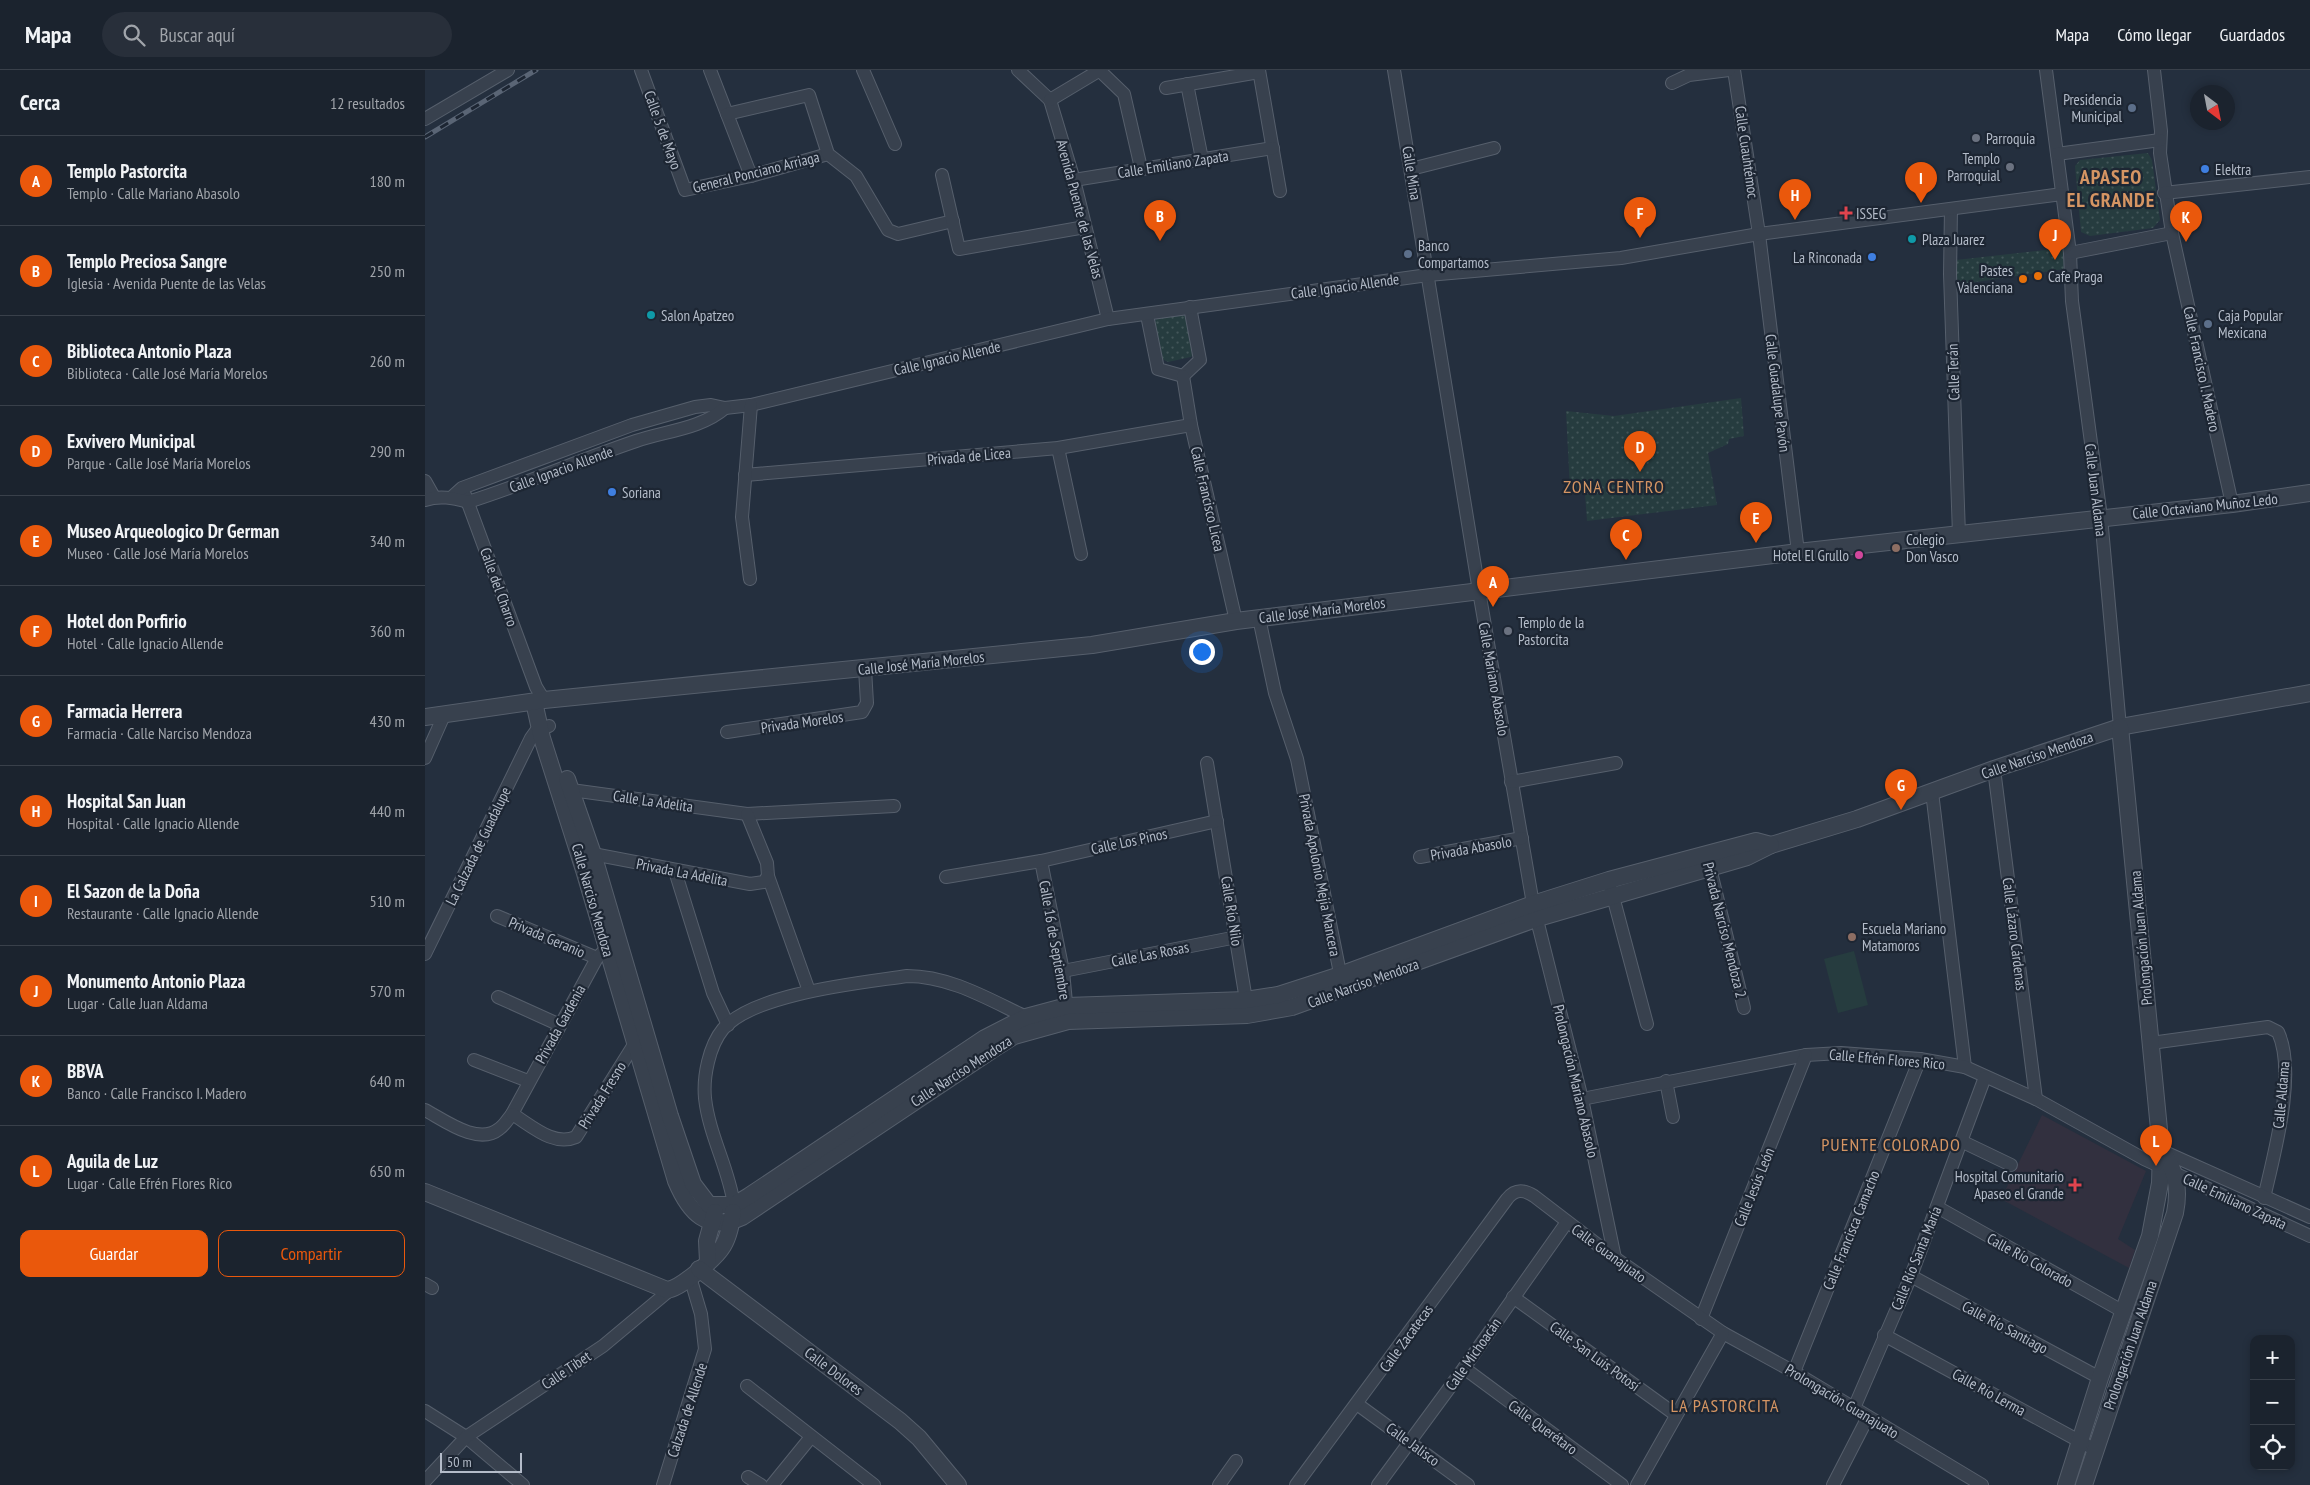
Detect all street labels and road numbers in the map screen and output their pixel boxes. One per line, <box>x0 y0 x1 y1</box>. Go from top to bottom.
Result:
street label: Calle 5 de Mayo <box>640 88 686 172</box>
street label: Calle Cuauhtémoc <box>1731 105 1763 200</box>
street label: Avenida Puente de las Velas <box>1052 137 1108 281</box>
street label: Calle Mina <box>1398 145 1426 201</box>
street label: Calle Emiliano Zapata <box>1116 146 1230 182</box>
street label: General Ponciano Arriaga <box>691 147 821 197</box>
street label: Calle Ignacio Allende <box>1290 269 1400 303</box>
street label: Calle Francisco I. Madero <box>2179 305 2225 433</box>
street label: Calle Guadalupe Pavón <box>1761 333 1795 453</box>
street label: Calle Ignacio Allende <box>892 336 1002 380</box>
street label: Calle Terán <box>1943 343 1963 401</box>
street label: Calle Ignacio Allende <box>507 441 615 497</box>
street label: Calle Juan Aldama <box>2081 442 2111 538</box>
street label: Privada de Licea <box>926 443 1012 469</box>
street label: Calle Francisco Licea <box>1187 445 1229 553</box>
street label: Calle Octaviano Muñoz Ledo <box>2131 489 2279 523</box>
street label: Calle del Charro <box>476 545 522 629</box>
street label: Calle José María Morelos <box>1258 593 1386 627</box>
street label: Calle Mariano Abasolo <box>1475 621 1513 737</box>
street label: Calle José María Morelos <box>857 647 985 679</box>
street label: Privada Morelos <box>760 707 844 737</box>
street label: Calle Narciso Mendoza <box>1979 727 2095 783</box>
street label: La Calzada de Guadalupe <box>441 784 515 908</box>
street label: Calle La Adelita <box>612 786 694 816</box>
street label: Privada Apolonio Mejía Mancera <box>1295 792 1345 958</box>
street label: Calle Los Pinos <box>1089 824 1169 858</box>
street label: Privada Abasolo <box>1429 832 1513 864</box>
street label: Calle Narciso Mendoza <box>568 841 618 959</box>
street label: Privada La Adelita <box>635 854 729 890</box>
street label: Privada Narciso Mendoza 2 <box>1699 860 1751 1000</box>
street label: Prolongación Juan Aldama <box>2126 870 2156 1006</box>
street label: Calle Río Nilo <box>1217 875 1247 947</box>
street label: Calle Lázaro Cárdenas <box>1999 876 2031 992</box>
street label: Calle 16 de Septiembre <box>1035 879 1075 1001</box>
street label: Privada Geranio <box>506 912 588 962</box>
street label: Calle Las Rosas <box>1110 937 1190 971</box>
street label: Calle Narciso Mendoza <box>1305 954 1421 1012</box>
street label: Privada Gardenia <box>531 981 589 1067</box>
street label: Prolongación Mariano Abasolo <box>1549 1003 1603 1159</box>
street label: Calle Narciso Mendoza <box>907 1031 1015 1111</box>
street label: Calle Efrén Flores Rico <box>1828 1044 1946 1074</box>
street label: Privada Fresno <box>574 1058 630 1132</box>
street label: Calle Aldama <box>2269 1061 2293 1129</box>
street label: Calle Jesús León <box>1730 1145 1778 1229</box>
street label: Calle Francisca Camacho <box>1818 1168 1884 1292</box>
street label: Calle Emiliano Zapata <box>2180 1169 2290 1233</box>
street label: Calle Río Santa María <box>1887 1203 1945 1313</box>
street label: Calle Guanajuato <box>1568 1220 1650 1286</box>
street label: Calle Río Colorado <box>1984 1229 2076 1291</box>
street label: Prolongación Juan Aldama <box>2099 1278 2161 1412</box>
street label: Calle Río Santiago <box>1959 1296 2051 1358</box>
street label: Calle Zacatecas <box>1375 1300 1437 1376</box>
street label: Calle Michoacán <box>1441 1314 1505 1394</box>
street label: Calle San Luis Potosí <box>1546 1317 1644 1396</box>
street label: Calle Dolores <box>801 1343 867 1399</box>
street label: Calle Tibet <box>538 1347 594 1393</box>
street label: Calzada de Allende <box>663 1360 711 1460</box>
street label: Prolongación Guanajuato <box>1782 1360 1902 1442</box>
street label: Calle Río Lerma <box>1949 1364 2029 1420</box>
street label: Calle Querétaro <box>1505 1396 1581 1458</box>
street label: Calle Jalisco <box>1382 1418 1444 1470</box>

